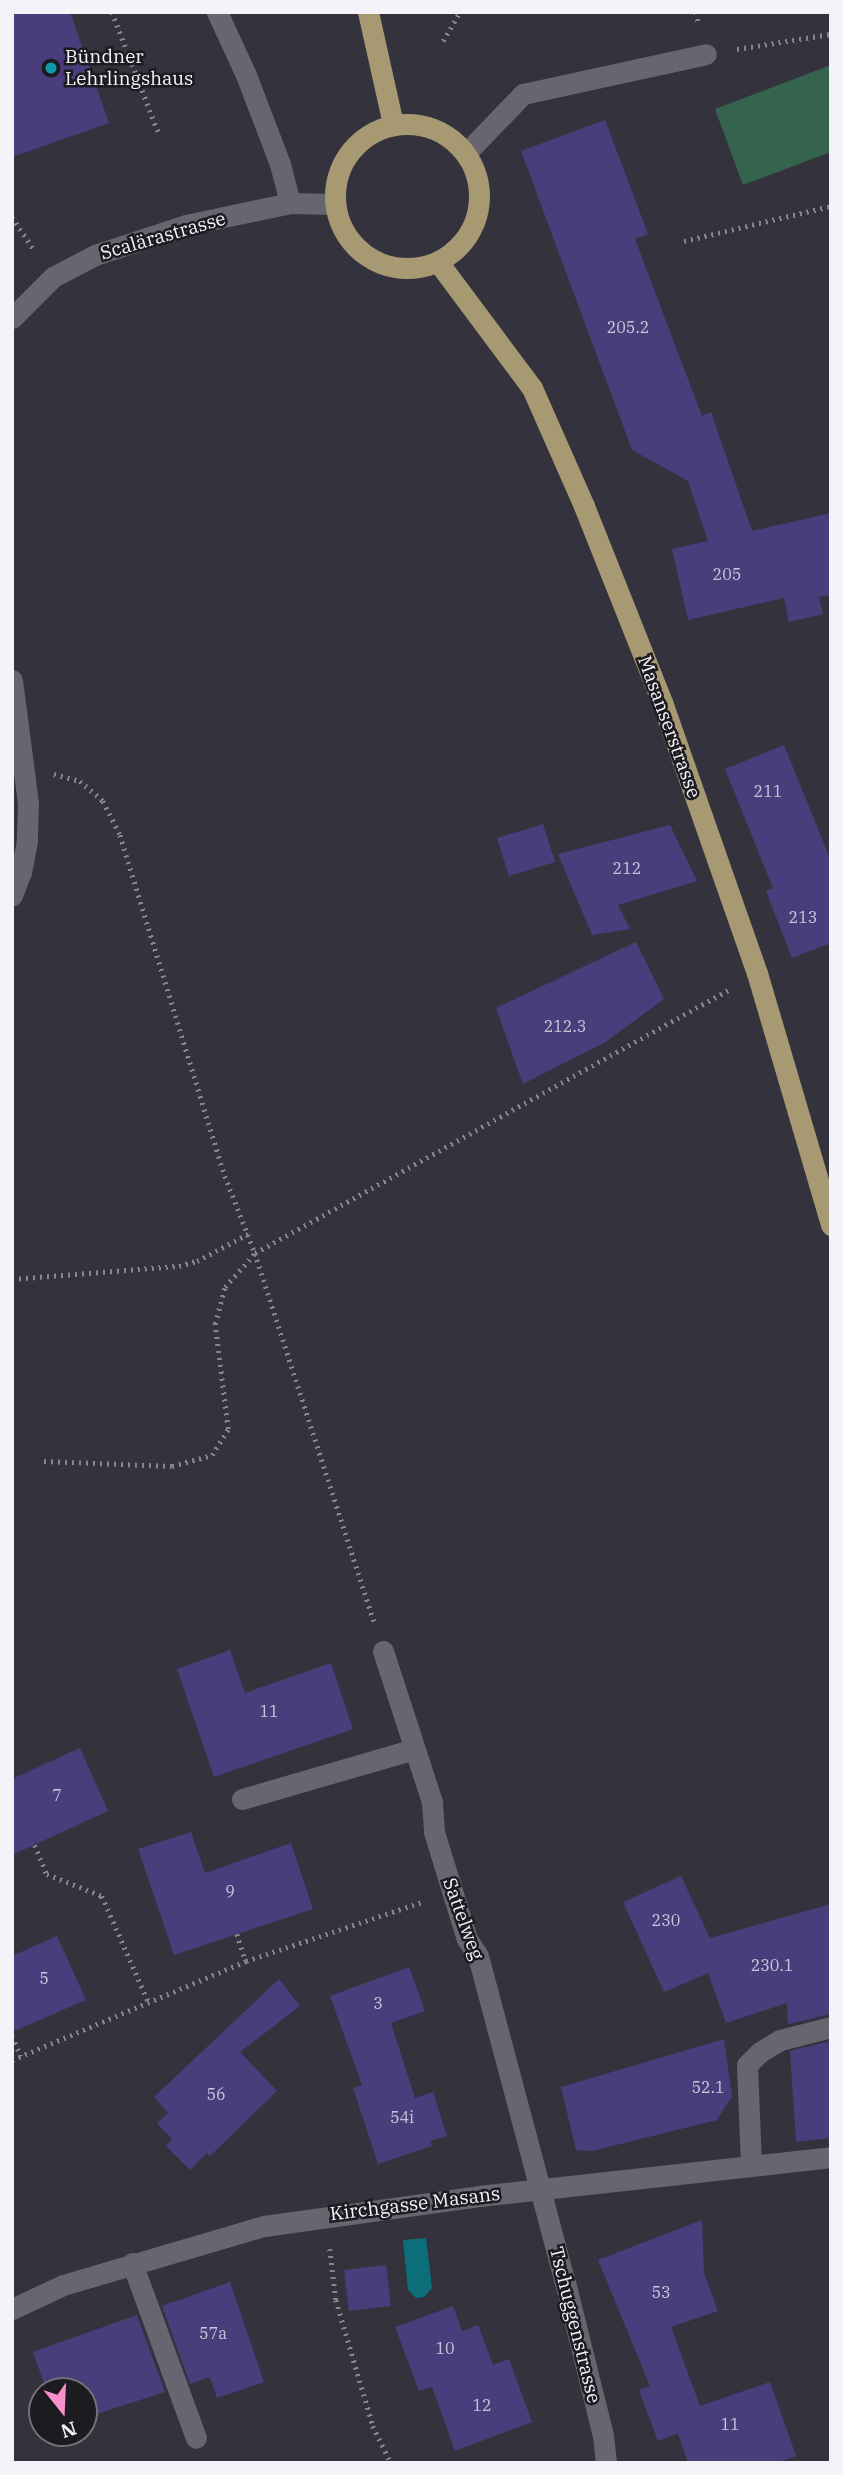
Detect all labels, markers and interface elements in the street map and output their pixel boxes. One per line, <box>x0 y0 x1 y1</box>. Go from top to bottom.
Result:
place label: Bündner Lehrlingshaus <box>65 46 193 90</box>
marker: Bündner Lehrlingshaus <box>43 60 59 76</box>
street label: Scalärastrasse <box>98 207 228 265</box>
house number: 205.2 <box>607 317 649 337</box>
house number: 205 <box>713 564 741 584</box>
street label: Masanserstrasse <box>633 653 705 801</box>
house number: 211 <box>754 781 782 801</box>
house number: 212 <box>613 858 641 878</box>
house number: 213 <box>789 907 817 927</box>
house number: 212.3 <box>544 1016 586 1036</box>
house number: 11 <box>259 1701 279 1721</box>
house number: 7 <box>52 1785 62 1805</box>
street label: Sattelweg <box>438 1875 488 1963</box>
house number: 9 <box>225 1881 235 1901</box>
house number: 230 <box>652 1910 680 1930</box>
house number: 230.1 <box>751 1955 793 1975</box>
house number: 5 <box>39 1968 49 1988</box>
house number: 3 <box>373 1993 383 2013</box>
house number: 52.1 <box>691 2077 725 2097</box>
house number: 56 <box>206 2084 226 2104</box>
house number: 54i <box>390 2107 414 2127</box>
street label: Kirchgasse Masans <box>329 2182 501 2226</box>
street label: Tschuggenstrasse <box>545 2244 605 2406</box>
house number: 53 <box>651 2282 671 2302</box>
house number: 57a <box>199 2323 227 2343</box>
house number: 10 <box>435 2338 455 2358</box>
north arrow <box>28 2377 98 2447</box>
house number: 12 <box>472 2395 492 2415</box>
house number: 11 <box>720 2414 740 2434</box>
text: N <box>58 2416 80 2444</box>

